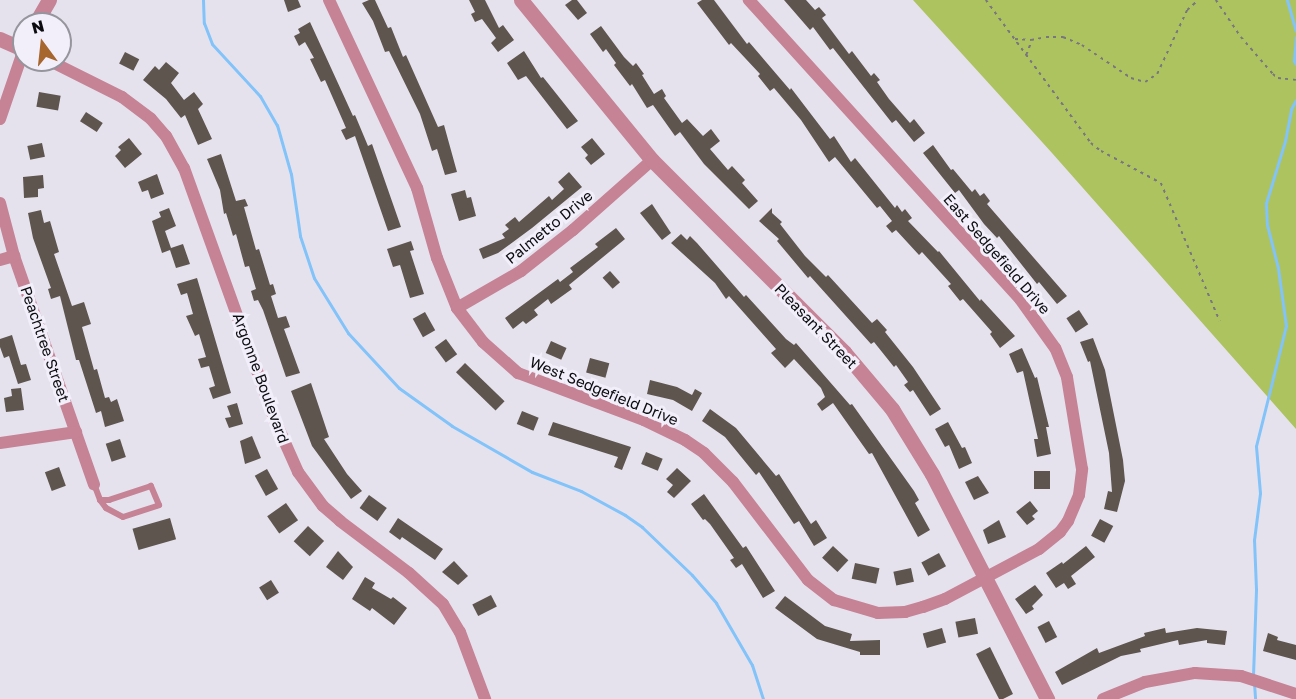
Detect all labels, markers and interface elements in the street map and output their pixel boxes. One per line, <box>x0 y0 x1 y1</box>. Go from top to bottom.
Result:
north arrow <box>12 12 72 72</box>
text: N <box>29 15 46 38</box>
street label: Palmetto Drive <box>502 186 596 268</box>
street label: East Sedgefield Drive <box>940 190 1054 318</box>
street label: Pleasant Street <box>771 280 861 372</box>
street label: Peachtree Street <box>17 284 73 404</box>
street label: Argonne Boulevard <box>229 310 293 446</box>
street label: West Sedgefield Drive <box>527 353 681 429</box>

